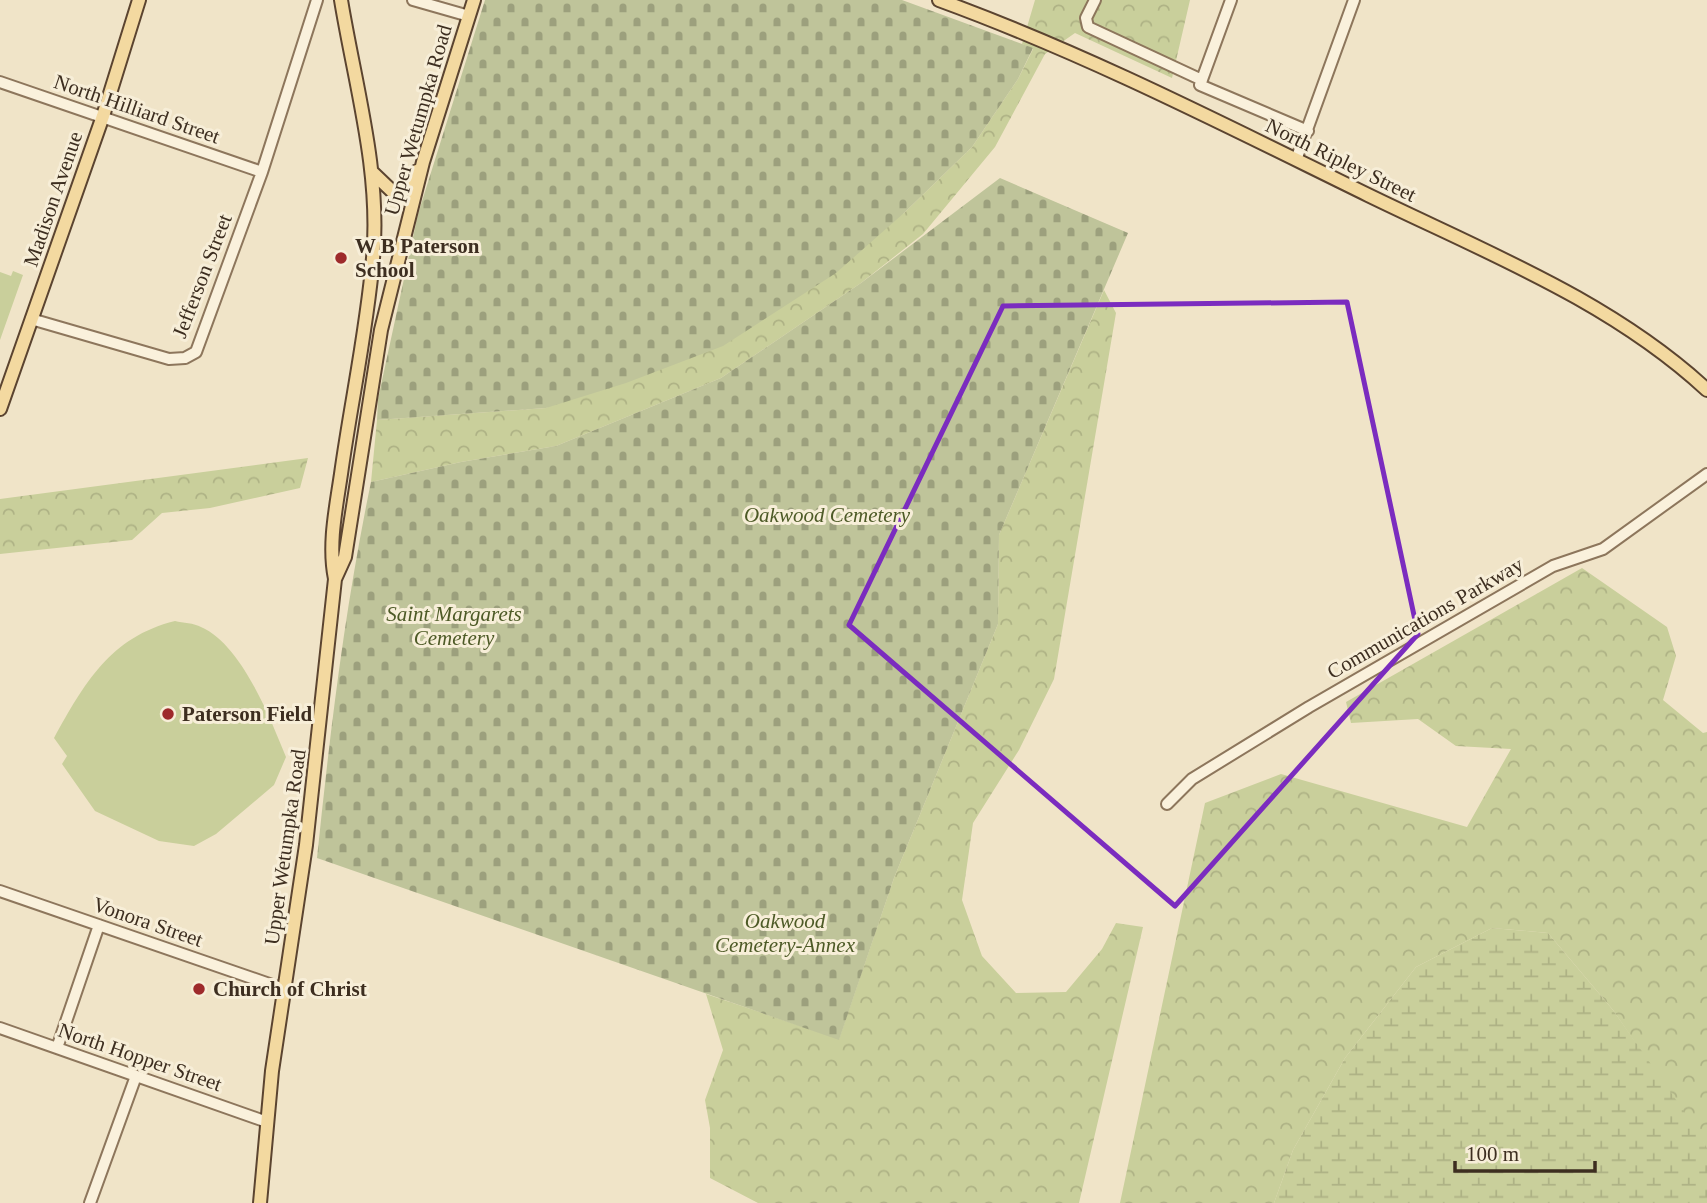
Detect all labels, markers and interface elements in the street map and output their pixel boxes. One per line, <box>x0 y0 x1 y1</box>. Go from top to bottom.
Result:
street label: Upper Wetumpka Road <box>379 21 457 218</box>
street label: North Hilliard Street <box>51 69 223 149</box>
street label: North Ripley Street <box>1262 113 1420 207</box>
street label: Madison Avenue <box>19 128 87 270</box>
street label: Jefferson Street <box>167 210 237 341</box>
place label: W B Paterson School <box>355 234 480 282</box>
marker: W B Paterson School <box>333 250 349 266</box>
park label: Oakwood Cemetery <box>744 503 911 527</box>
street label: Communications Parkway <box>1323 552 1528 684</box>
park label: Saint Margarets Cemetery <box>386 602 522 650</box>
place label: Paterson Field <box>182 702 312 726</box>
marker: Paterson Field <box>160 706 176 722</box>
street label: Upper Wetumpka Road <box>259 747 311 946</box>
street label: Vonora Street <box>90 892 206 952</box>
park label: Oakwood Cemetery-Annex <box>715 909 856 957</box>
place label: Church of Christ <box>213 977 367 1001</box>
marker: Church of Christ <box>191 981 207 997</box>
street label: North Hopper Street <box>55 1018 225 1096</box>
scale bar <box>1455 1130 1595 1174</box>
text: 100 m <box>1466 1142 1519 1166</box>

